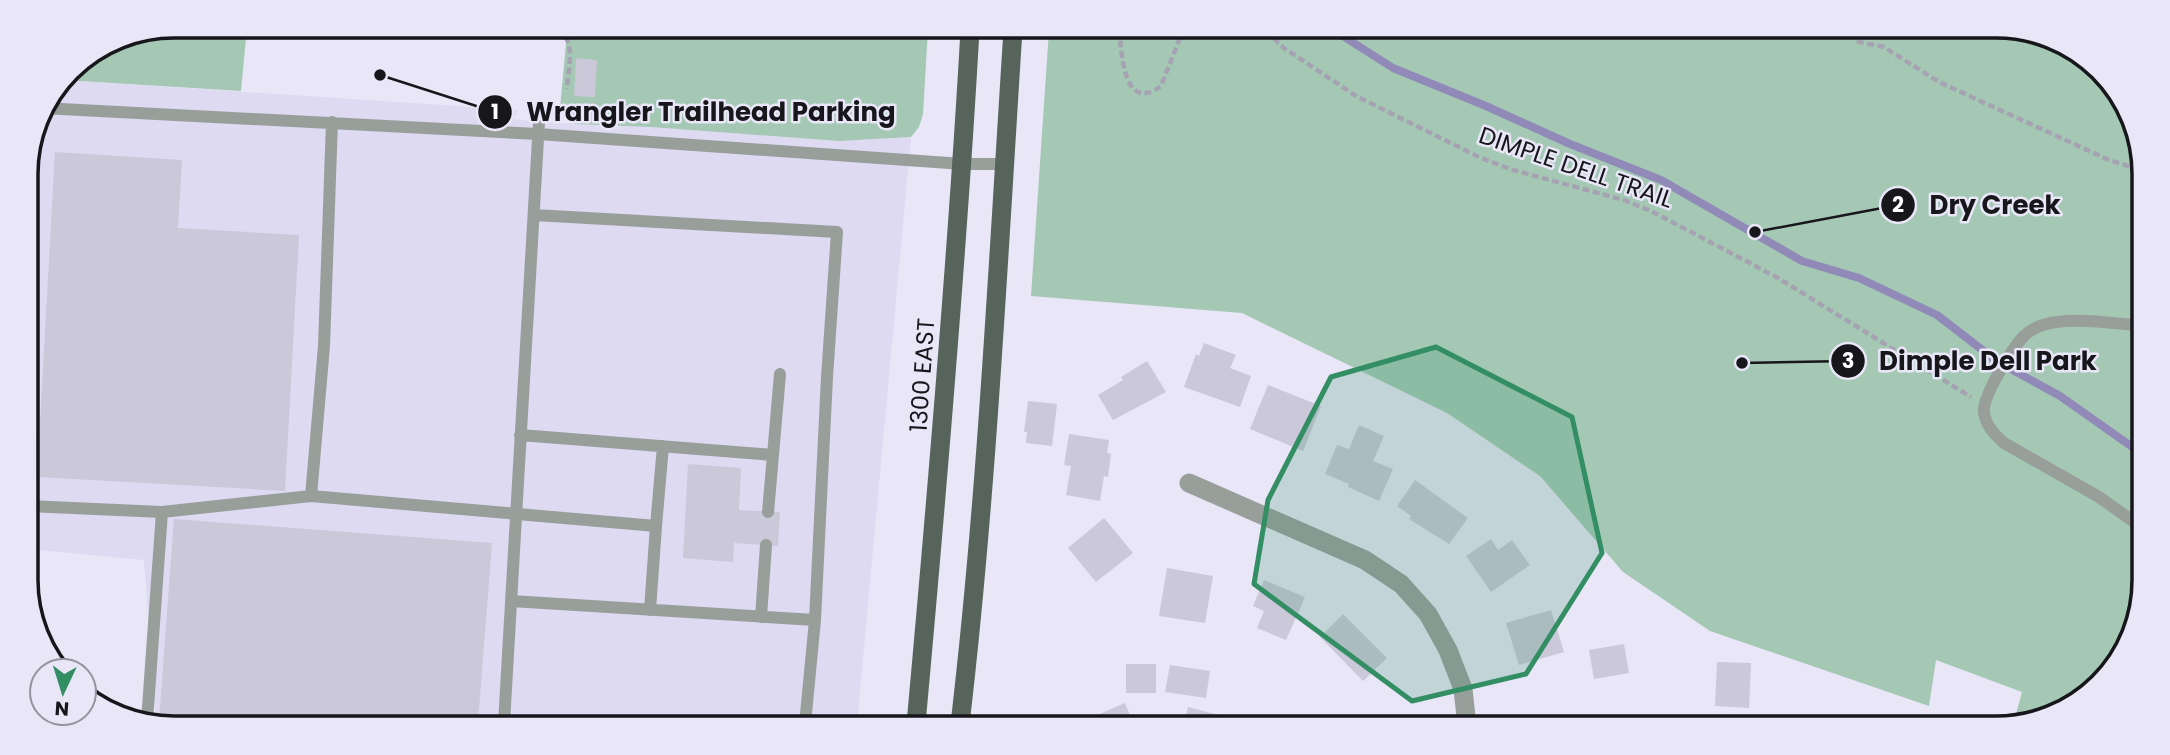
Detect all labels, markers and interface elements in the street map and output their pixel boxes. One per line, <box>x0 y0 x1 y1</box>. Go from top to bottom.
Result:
callout: Wrangler Trailhead Parking <box>478 89 910 136</box>
text: Wrangler Trailhead Parking <box>526 94 896 130</box>
text: 1 <box>491 97 499 126</box>
street label: DIMPLE DELL TRAIL <box>1475 118 1677 216</box>
callout: Dry Creek <box>1880 181 2074 228</box>
text: Dry Creek <box>1929 187 2061 223</box>
text: 2 <box>1892 190 1904 219</box>
street label: 1300 EAST <box>902 317 942 433</box>
callout: Dimple Dell Park <box>1830 338 2111 385</box>
text: Dimple Dell Park <box>1879 343 2097 379</box>
text: 3 <box>1842 346 1854 375</box>
north arrow <box>28 657 98 727</box>
text: N <box>54 694 70 722</box>

